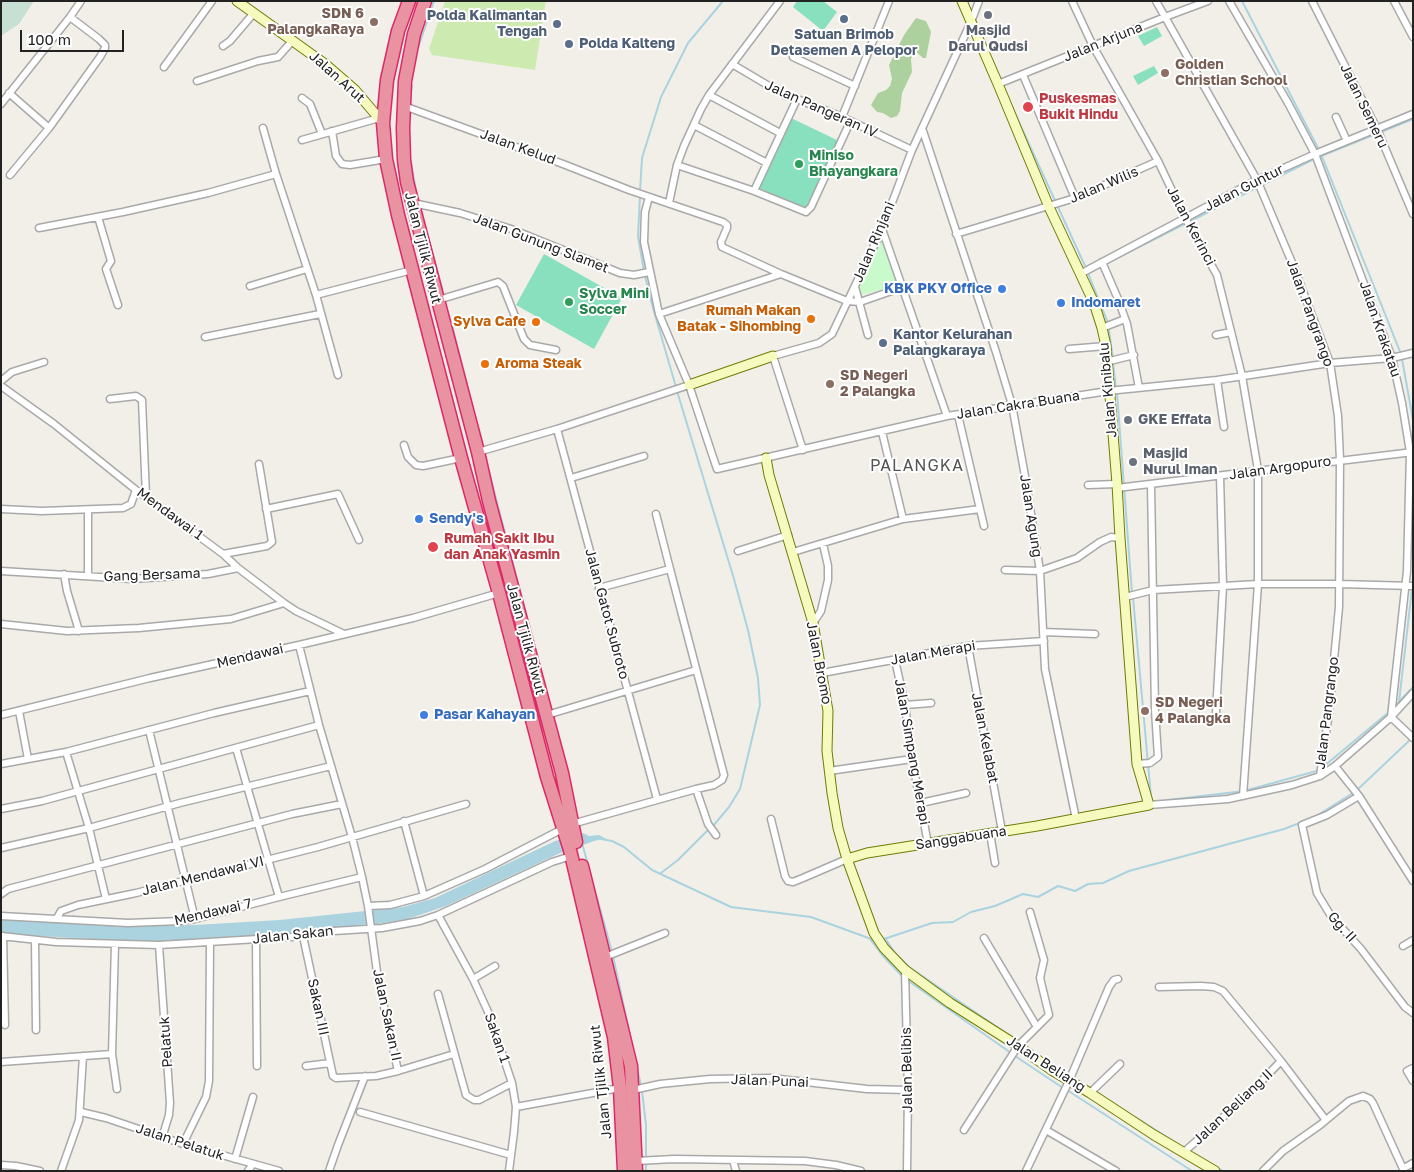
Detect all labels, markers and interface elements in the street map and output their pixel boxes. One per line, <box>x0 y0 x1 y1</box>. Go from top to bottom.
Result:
place label: SDN 6 PalangkaRaya <box>267 6 364 38</box>
place label: Polda Kalimantan Tengah <box>427 8 547 40</box>
marker: Masjid Darul Qudsi <box>982 9 994 21</box>
marker: Satuan Brimob Detasemen A Pelopor <box>838 13 850 25</box>
marker: SDN 6 PalangkaRaya <box>368 16 380 28</box>
marker: Polda Kalimantan Tengah <box>551 18 563 30</box>
street label: Jalan Arjuna <box>1061 19 1145 65</box>
scale bar <box>22 20 126 52</box>
place label: Masjid Darul Qudsi <box>948 23 1028 56</box>
place label: Satuan Brimob Detasemen A Pelopor <box>771 27 917 59</box>
text: 100 m <box>28 30 71 48</box>
place label: Polda Kalteng <box>579 36 675 52</box>
marker: Polda Kalteng <box>563 38 575 50</box>
street label: Jalan Arut <box>306 48 368 106</box>
place label: Golden Christian School <box>1175 57 1287 90</box>
street label: Jalan Semeru <box>1336 61 1392 151</box>
marker: Golden Christian School <box>1159 67 1171 79</box>
street label: Jalan Pangeran IV <box>762 77 880 141</box>
place label: Puskesmas Bukit Hindu <box>1039 91 1118 124</box>
marker: Puskesmas Bukit Hindu <box>1021 100 1035 114</box>
street label: Jalan Kelud <box>478 126 558 168</box>
place label: Miniso Bhayangkara <box>809 148 898 180</box>
marker: Miniso Bhayangkara <box>793 158 805 170</box>
street label: Jalan Guntur <box>1202 161 1286 215</box>
street label: Jalan Wilis <box>1067 163 1141 207</box>
street label: Jalan Kerinci <box>1163 184 1219 268</box>
street label: Jalan Tjilik Riwut <box>401 190 445 306</box>
street label: Jalan Rinjani <box>849 199 899 285</box>
street label: Jalan Gunung Slamet <box>471 209 611 277</box>
street label: Jalan Pangrango <box>1283 257 1337 369</box>
street label: Jalan Krakatau <box>1356 279 1404 379</box>
place label: KBK PKY Office <box>884 281 992 297</box>
marker: KBK PKY Office <box>996 283 1008 295</box>
place label: Sylva Mini Soccer <box>579 286 649 318</box>
place label: Indomaret <box>1071 295 1141 311</box>
marker: Sylva Mini Soccer <box>563 296 575 308</box>
marker: Indomaret <box>1055 297 1067 309</box>
place label: Rumah Makan Batak - Sihombing <box>677 303 801 336</box>
marker: Rumah Makan Batak - Sihombing <box>805 313 817 325</box>
place label: Sylva Cafe <box>453 314 526 330</box>
marker: Sylva Cafe <box>530 316 542 328</box>
place label: Kantor Kelurahan Palangkaraya <box>893 327 1012 360</box>
marker: Kantor Kelurahan Palangkaraya <box>877 337 889 349</box>
street label: Jalan Kinibalu <box>1095 342 1121 438</box>
place label: Aroma Steak <box>495 356 582 372</box>
marker: Aroma Steak <box>479 358 491 370</box>
place label: SD Negeri 2 Palangka <box>840 368 915 401</box>
marker: SD Negeri 2 Palangka <box>824 378 836 390</box>
street label: Jalan Cakra Buana <box>955 387 1081 423</box>
place label: GKE Effata <box>1138 412 1211 428</box>
marker: GKE Effata <box>1122 414 1134 426</box>
place label: Masjid Nurul Iman <box>1143 446 1218 478</box>
street label: Jalan Argopuro <box>1228 453 1332 483</box>
district label: PALANGKA <box>869 456 965 476</box>
marker: Masjid Nurul Iman <box>1127 456 1139 468</box>
street label: Jalan Agung <box>1016 473 1046 559</box>
street label: Mendawai 1 <box>133 484 207 544</box>
place label: Sendy's <box>429 511 484 527</box>
marker: Sendy's <box>413 513 425 525</box>
place label: Rumah Sakit Ibu dan Anak Yasmin <box>444 531 560 564</box>
marker: Rumah Sakit Ibu dan Anak Yasmin <box>426 540 440 554</box>
street label: Jalan Gatot Subroto <box>581 547 633 681</box>
street label: Gang Bersama <box>103 565 201 585</box>
street label: Jalan Tjilik Riwut <box>503 581 549 697</box>
street label: Jalan Bromo <box>803 620 835 706</box>
street label: Jalan Merapi <box>889 637 977 669</box>
street label: Mendawai <box>215 640 285 672</box>
street label: Jalan Pangrango <box>1312 656 1342 770</box>
street label: Jalan Simpang Merapi <box>891 678 933 826</box>
street label: Jalan Kelabat <box>968 691 1002 785</box>
place label: SD Negeri 4 Palangka <box>1155 695 1231 728</box>
marker: SD Negeri 4 Palangka <box>1139 705 1151 717</box>
place label: Pasar Kahayan <box>434 707 535 723</box>
marker: Pasar Kahayan <box>418 709 430 721</box>
street label: Sanggabuana <box>914 822 1008 854</box>
street label: Jalan Mendawai VI <box>140 853 266 899</box>
street label: Mendawai 7 <box>173 895 253 929</box>
street label: Gg. II <box>1324 908 1360 946</box>
street label: Jalan Sakan <box>252 922 334 948</box>
street label: Jalan Sakan II <box>369 967 405 1063</box>
street label: Sakan III <box>304 977 332 1037</box>
street label: Sakan 1 <box>481 1011 513 1065</box>
street label: Pelatuk <box>156 1016 176 1068</box>
street label: Jalan Tjilik Riwut <box>587 1024 615 1140</box>
street label: Jalan Belibis <box>898 1027 916 1113</box>
street label: Jalan Beliang <box>1003 1032 1089 1096</box>
street label: Jalan Beliang II <box>1189 1066 1277 1148</box>
street label: Jalan Punai <box>731 1071 809 1091</box>
street label: Jalan Pelatuk <box>134 1120 226 1164</box>

